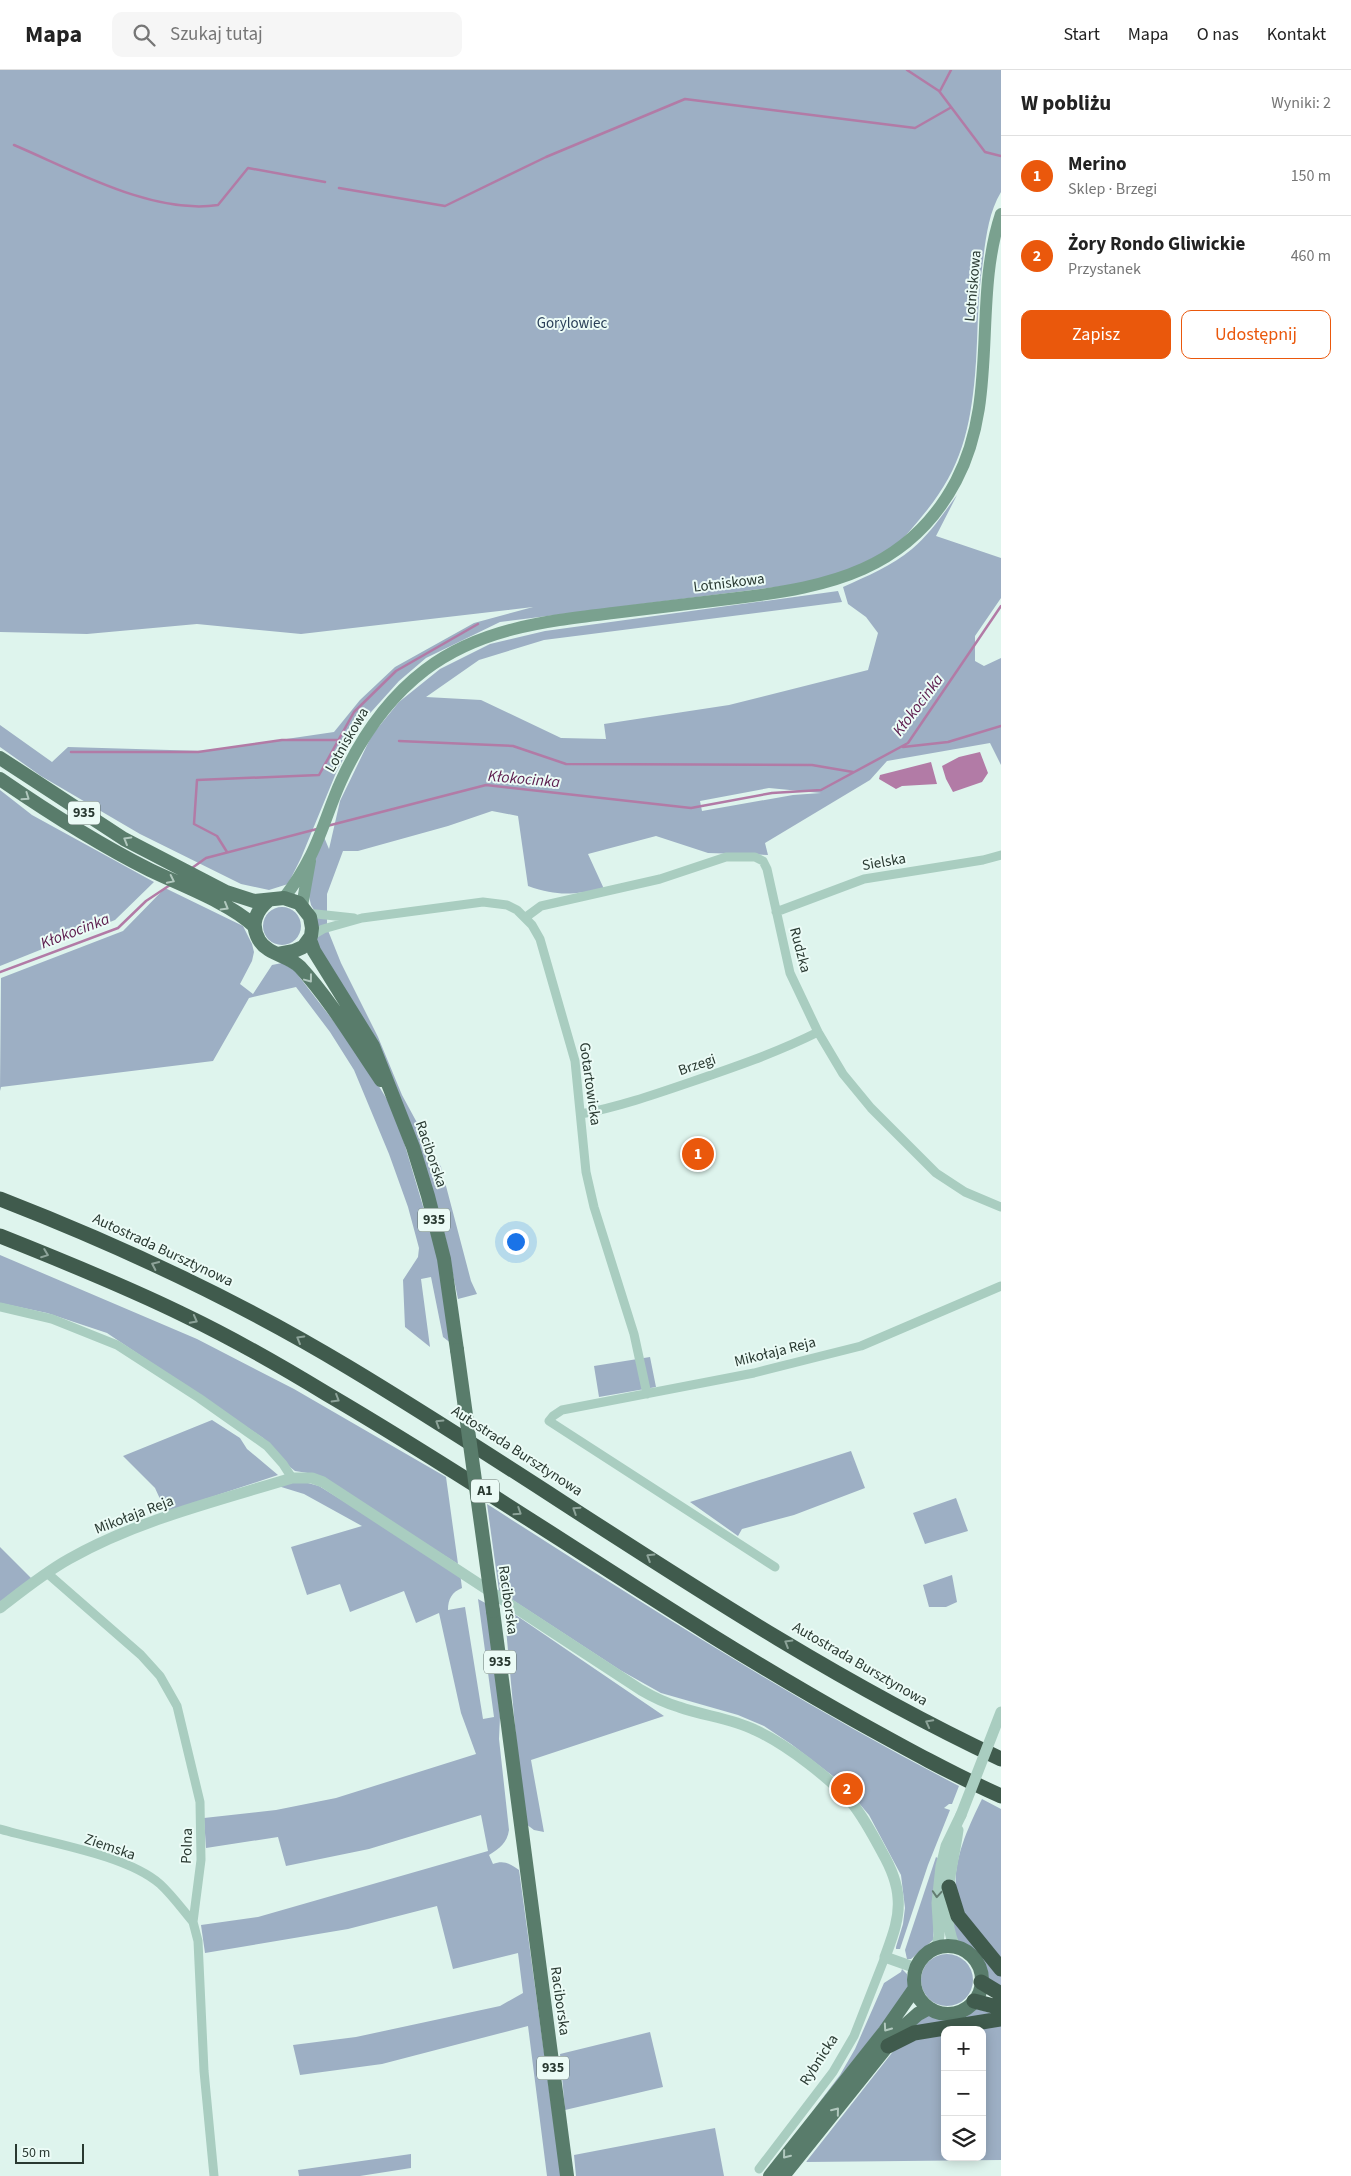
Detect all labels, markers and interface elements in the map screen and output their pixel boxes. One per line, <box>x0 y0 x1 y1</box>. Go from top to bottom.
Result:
search box <box>112 12 462 57</box>
text: Mapa <box>25 17 82 52</box>
icon: search <box>130 21 158 49</box>
text: Szukaj tutaj <box>170 21 263 48</box>
text: Start <box>1063 22 1100 47</box>
text: Mapa <box>1128 22 1169 47</box>
text: O nas <box>1197 22 1239 47</box>
text: Kontakt <box>1267 22 1326 47</box>
text: W pobliżu <box>1021 88 1111 118</box>
text: Wyniki: 2 <box>1271 92 1331 114</box>
text: Merino <box>1068 151 1127 178</box>
text: 1 <box>1033 165 1041 187</box>
text: 150 m <box>1291 165 1331 187</box>
text: Sklep · Brzegi <box>1068 178 1157 200</box>
text: Żory Rondo Gliwickie <box>1068 231 1245 258</box>
text: 2 <box>1033 245 1041 267</box>
text: 460 m <box>1291 245 1331 267</box>
street label: Lotniskowa <box>959 249 987 323</box>
text: Przystanek <box>1068 258 1141 280</box>
button: Zapisz <box>1021 310 1171 359</box>
button: Udostępnij <box>1181 310 1331 359</box>
park label: Gorylowiec <box>537 313 607 334</box>
street label: Lotniskowa <box>692 568 766 598</box>
water label: Kłokocinka <box>887 669 949 741</box>
street label: Lotniskowa <box>320 704 374 776</box>
water label: Kłokocinka <box>487 765 561 793</box>
one-way arrow <box>20 791 30 800</box>
road number: 935 <box>68 801 100 824</box>
one-way arrow <box>124 837 133 847</box>
street label: Sielska <box>860 848 908 876</box>
one-way arrow <box>166 874 175 884</box>
one-way arrow <box>220 901 229 911</box>
water label: Kłokocinka <box>37 908 113 954</box>
street label: Rudzka <box>784 925 816 975</box>
one-way arrow <box>304 973 312 982</box>
street label: Gotartowicka <box>574 1041 606 1127</box>
street label: Brzegi <box>675 1049 719 1081</box>
street label: Raciborska <box>410 1118 452 1190</box>
pin: 1 <box>682 1135 714 1173</box>
street label: Autostrada Bursztynowa <box>89 1208 237 1292</box>
road number: 935 <box>418 1208 450 1232</box>
your location <box>503 1229 529 1255</box>
one-way arrow <box>41 1248 49 1258</box>
one-way arrow <box>151 1260 160 1271</box>
one-way arrow <box>189 1314 198 1324</box>
street label: Mikołaja Reja <box>732 1332 818 1372</box>
one-way arrow <box>296 1335 305 1345</box>
one-way arrow <box>330 1392 339 1402</box>
street label: Autostrada Bursztynowa <box>447 1401 587 1501</box>
one-way arrow <box>435 1419 444 1429</box>
road number: A1 <box>471 1480 499 1502</box>
street label: Mikołaja Reja <box>91 1490 177 1540</box>
one-way arrow <box>513 1506 522 1516</box>
one-way arrow <box>572 1507 582 1516</box>
one-way arrow <box>646 1554 655 1563</box>
street label: Raciborska <box>493 1564 523 1636</box>
street label: Autostrada Bursztynowa <box>789 1617 931 1711</box>
one-way arrow <box>784 1639 793 1649</box>
road number: 935 <box>484 1650 516 1674</box>
one-way arrow <box>925 1719 934 1729</box>
pin: 2 <box>831 1770 863 1808</box>
street label: Ziemska <box>82 1828 138 1866</box>
street label: Polna <box>176 1828 198 1864</box>
one-way arrow <box>932 1890 943 1898</box>
street label: Raciborska <box>545 1965 575 2037</box>
one-way arrow <box>884 2022 893 2032</box>
map controls <box>941 2026 986 2161</box>
button: + <box>941 2026 986 2071</box>
street label: Rybnicka <box>795 2030 843 2090</box>
road number: 935 <box>537 2056 569 2080</box>
button: − <box>941 2071 986 2116</box>
one-way arrow <box>830 2107 839 2116</box>
button: layers <box>941 2116 986 2161</box>
scale bar <box>15 2141 84 2164</box>
text: 50 m <box>22 2143 50 2163</box>
one-way arrow <box>783 2149 792 2159</box>

